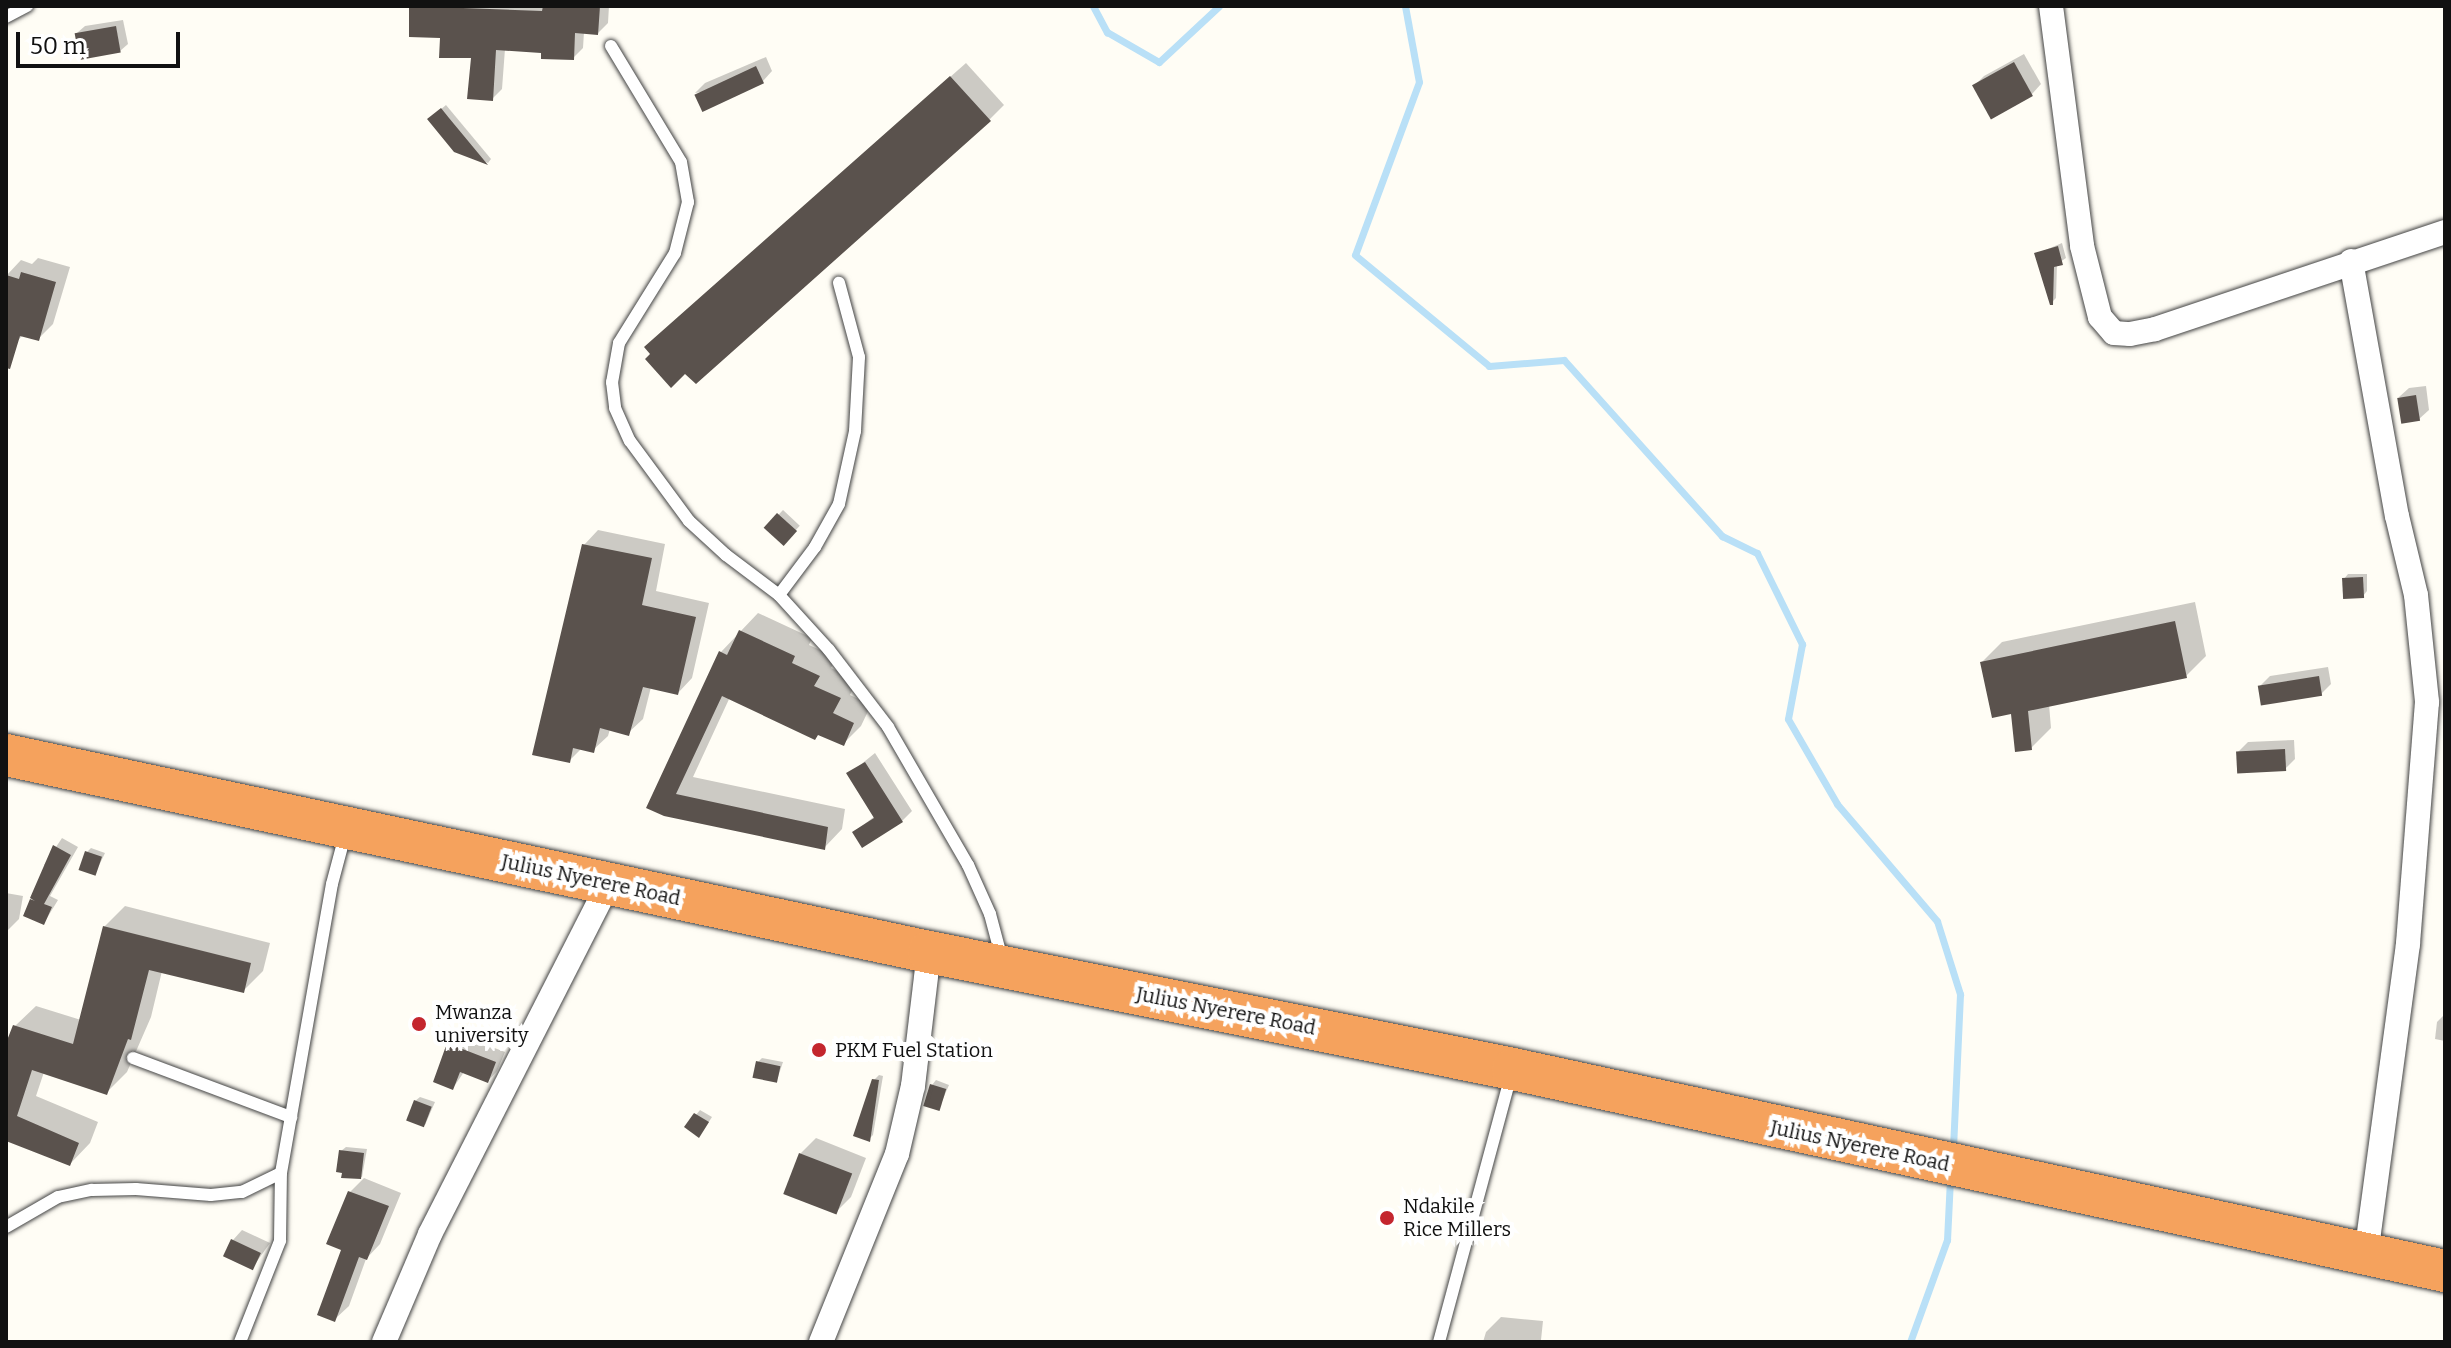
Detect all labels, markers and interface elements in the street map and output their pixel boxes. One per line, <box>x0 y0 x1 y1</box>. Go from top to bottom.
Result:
scale bar <box>20 16 184 66</box>
text: 50 m <box>30 32 86 60</box>
street label: Julius Nyerere Road <box>499 849 683 911</box>
street label: Julius Nyerere Road <box>1134 982 1318 1040</box>
place label: Mwanza university <box>435 1000 528 1047</box>
marker: Mwanza university <box>410 1015 428 1033</box>
place label: PKM Fuel Station <box>835 1038 993 1062</box>
marker: PKM Fuel Station <box>810 1041 828 1059</box>
street label: Julius Nyerere Road <box>1768 1115 1952 1177</box>
place label: Ndakile Rice Millers <box>1403 1194 1511 1241</box>
marker: Ndakile Rice Millers <box>1378 1209 1396 1227</box>

